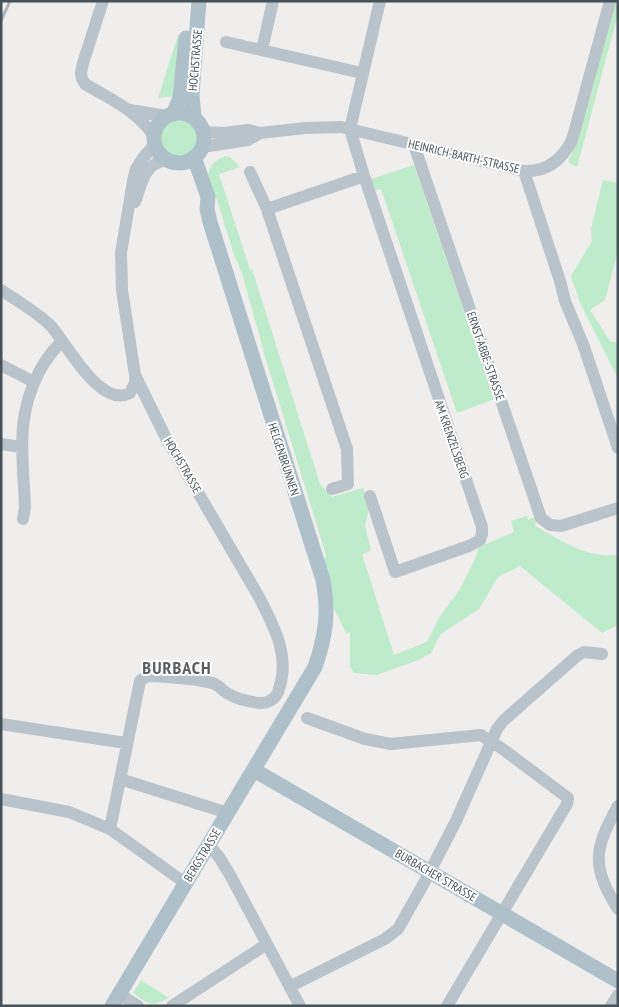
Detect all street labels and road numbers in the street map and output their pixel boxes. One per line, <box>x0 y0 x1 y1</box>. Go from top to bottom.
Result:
street label: HOCHSTRASSE <box>185 28 205 92</box>
street label: HEINRICH-BARTH-STRASSE <box>407 136 521 176</box>
street label: ERNST-ABBE-STRASSE <box>464 310 508 402</box>
street label: AM KRENZELSBERG <box>432 398 472 480</box>
street label: HELGENBRUNNEN <box>265 421 303 497</box>
street label: HOCHSTRASSE <box>161 434 205 496</box>
street label: BERGSTRASSE <box>180 826 224 884</box>
street label: BURBACHER STRASSE <box>393 846 479 904</box>

